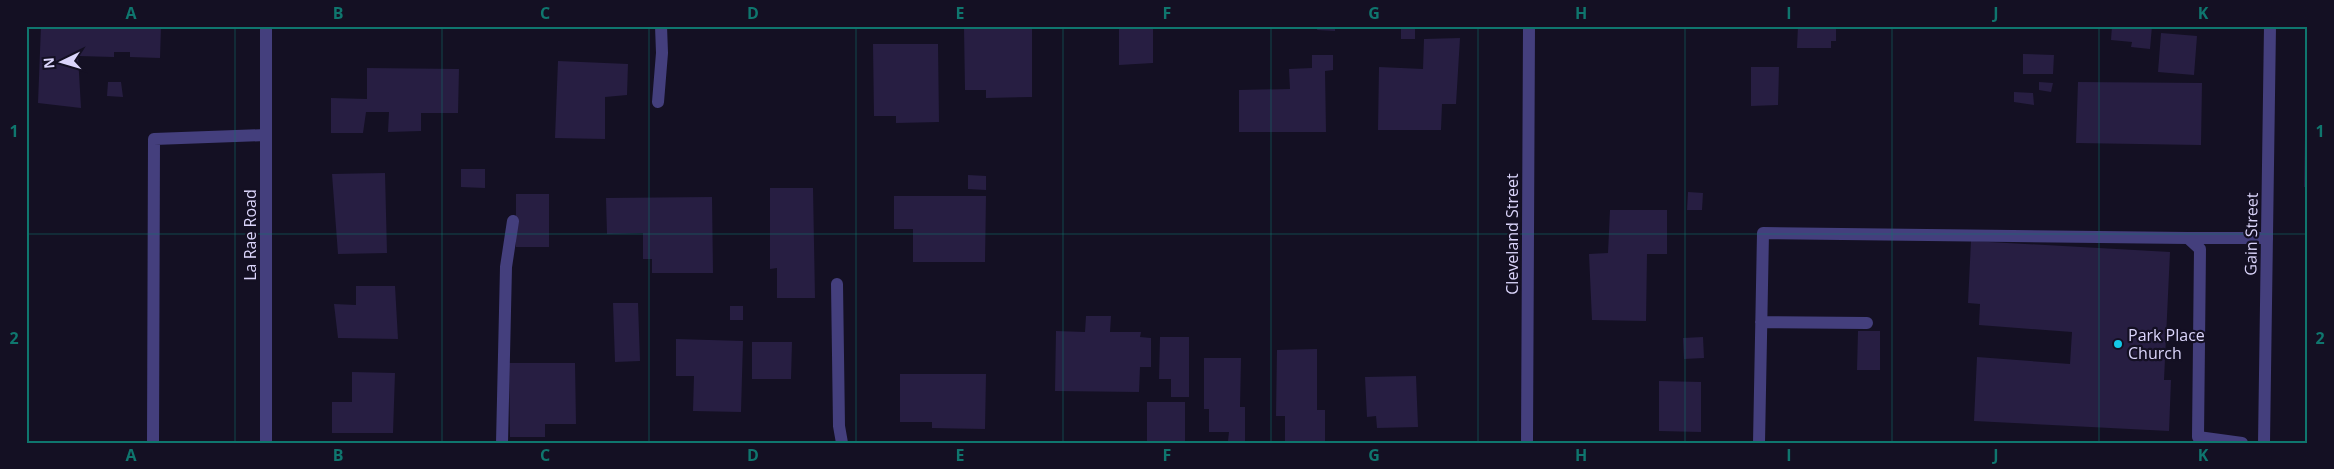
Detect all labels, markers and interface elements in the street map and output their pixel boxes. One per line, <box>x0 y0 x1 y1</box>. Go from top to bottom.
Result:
text: A <box>125 2 137 24</box>
text: B <box>333 2 343 24</box>
text: C <box>540 2 550 24</box>
text: D <box>747 2 759 24</box>
text: E <box>956 2 965 24</box>
text: F <box>1163 2 1171 24</box>
text: G <box>1368 2 1380 24</box>
text: H <box>1575 2 1587 24</box>
text: I <box>1786 2 1792 24</box>
text: J <box>1991 2 1999 24</box>
text: K <box>2198 2 2209 24</box>
north arrow <box>38 38 88 88</box>
text: N <box>39 57 59 70</box>
text: 1 <box>9 120 19 142</box>
text: 1 <box>2315 120 2325 142</box>
street label: Cleveland Street <box>1501 173 1523 295</box>
street label: La Rae Road <box>239 189 261 281</box>
street label: Gain Street <box>2239 192 2263 276</box>
place label: Park Place Church <box>2128 324 2205 364</box>
text: 2 <box>9 327 19 349</box>
text: 2 <box>2315 327 2325 349</box>
marker: Park Place Church <box>2112 338 2124 350</box>
text: A <box>125 444 137 466</box>
text: B <box>333 444 343 466</box>
text: C <box>540 444 550 466</box>
text: D <box>747 444 759 466</box>
text: E <box>956 444 965 466</box>
text: F <box>1163 444 1171 466</box>
text: G <box>1368 444 1380 466</box>
text: H <box>1575 444 1587 466</box>
text: I <box>1786 444 1792 466</box>
text: J <box>1991 444 1999 466</box>
text: K <box>2198 444 2209 466</box>

